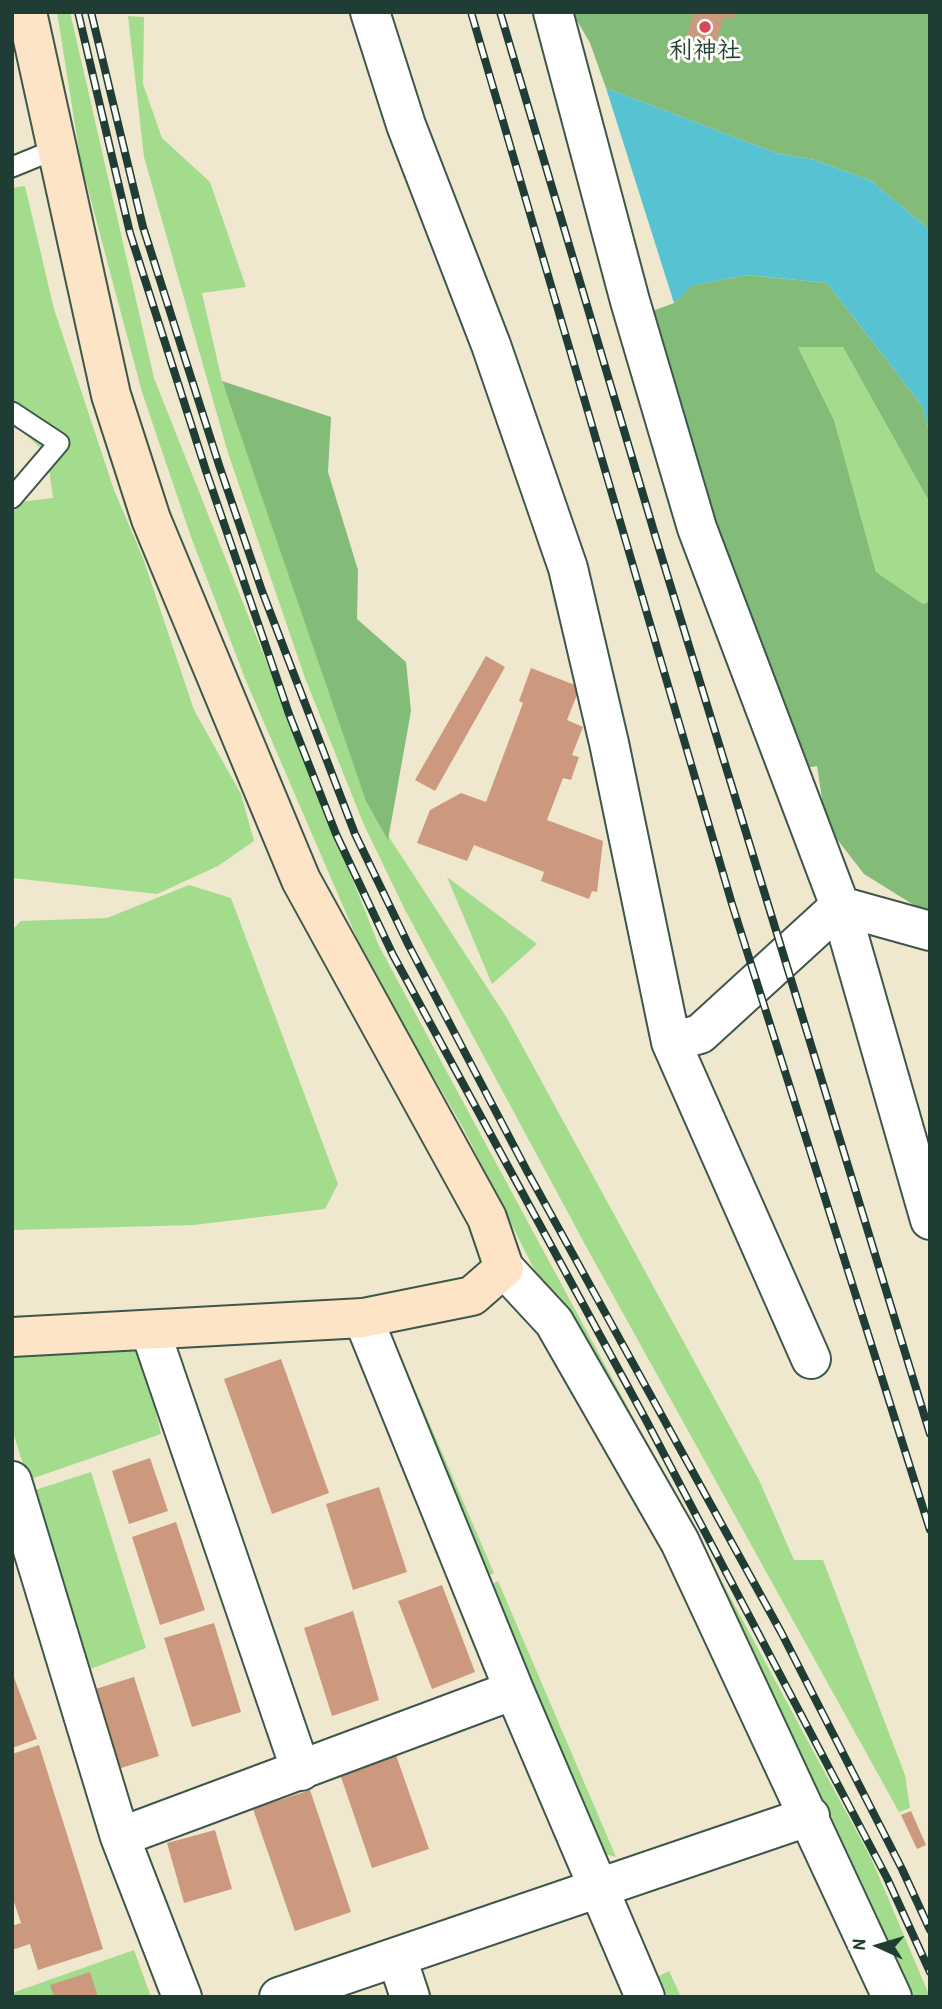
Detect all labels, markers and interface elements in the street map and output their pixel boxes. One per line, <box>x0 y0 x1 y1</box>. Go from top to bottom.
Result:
marker: 利神社 <box>697 19 713 35</box>
place label: 利神社 <box>669 38 741 66</box>
north arrow <box>844 1911 914 1981</box>
text: N <box>845 1939 871 1950</box>

